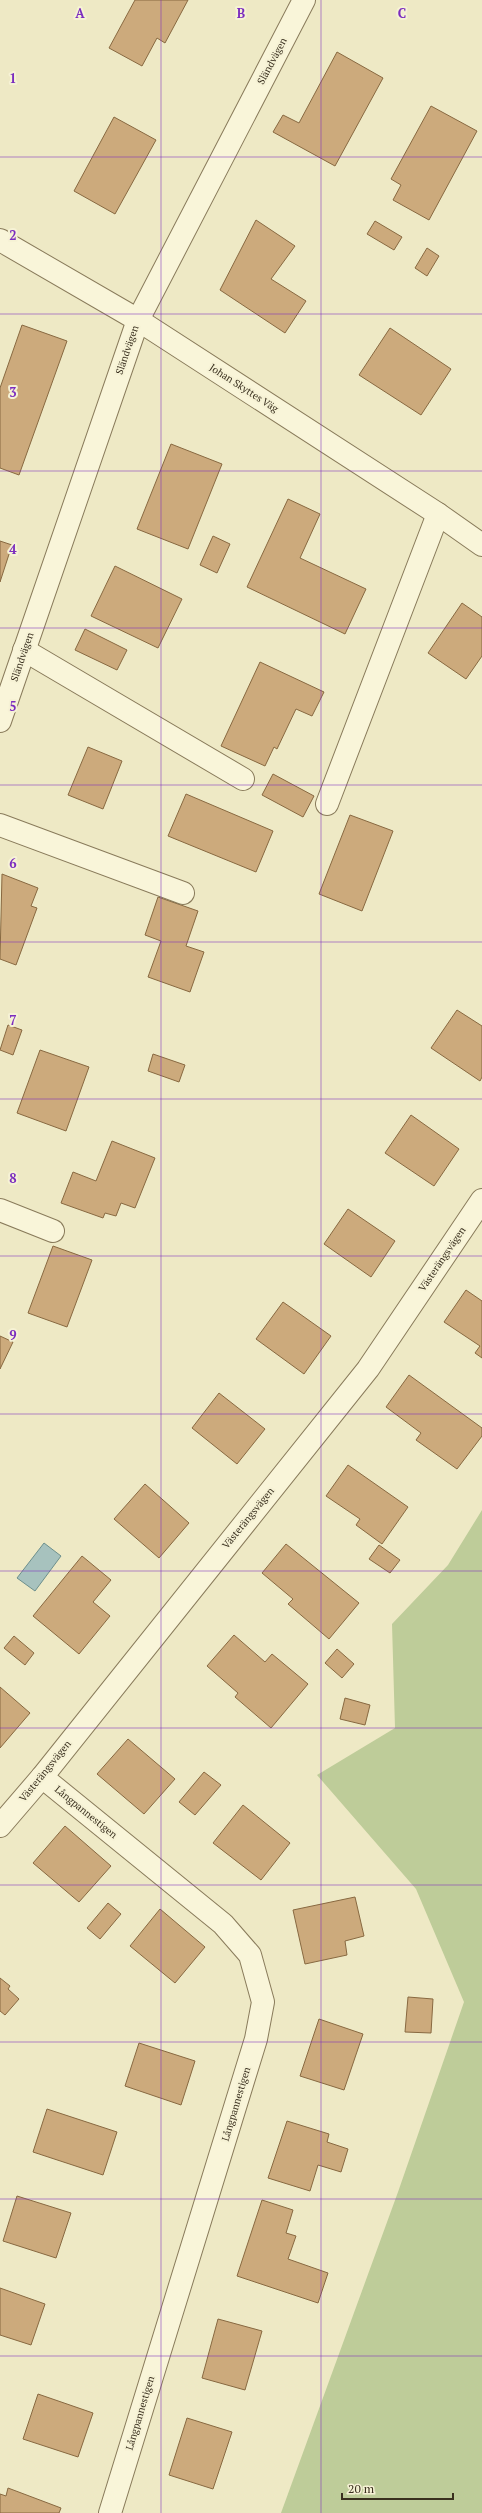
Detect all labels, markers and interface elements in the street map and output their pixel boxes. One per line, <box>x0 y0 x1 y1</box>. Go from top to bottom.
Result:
text: A <box>75 4 85 22</box>
text: B <box>237 4 245 22</box>
text: C <box>398 4 406 22</box>
street label: Sländvägen <box>254 35 290 87</box>
text: 1 <box>9 69 17 87</box>
text: 2 <box>9 226 17 244</box>
street label: Sländvägen <box>113 324 142 376</box>
street label: Johan Skyttes Väg <box>207 361 281 416</box>
text: 3 <box>9 383 17 401</box>
text: 4 <box>9 540 17 558</box>
street label: Sländvägen <box>8 631 37 683</box>
text: 5 <box>9 697 17 715</box>
text: 6 <box>9 854 17 872</box>
text: 7 <box>9 1011 17 1029</box>
text: 8 <box>9 1169 17 1187</box>
street label: Västerängsvägen <box>416 1224 468 1294</box>
text: 9 <box>9 1326 17 1344</box>
street label: Västerängsvägen <box>219 1485 277 1551</box>
street label: Västerängsvägen <box>16 1738 74 1804</box>
street label: Långpannestigen <box>52 1783 120 1841</box>
street label: Långpannestigen <box>219 2065 253 2143</box>
street label: Långpannestigen <box>123 2374 157 2452</box>
scale bar <box>342 2475 453 2501</box>
text: 20 m <box>348 2481 375 2496</box>

